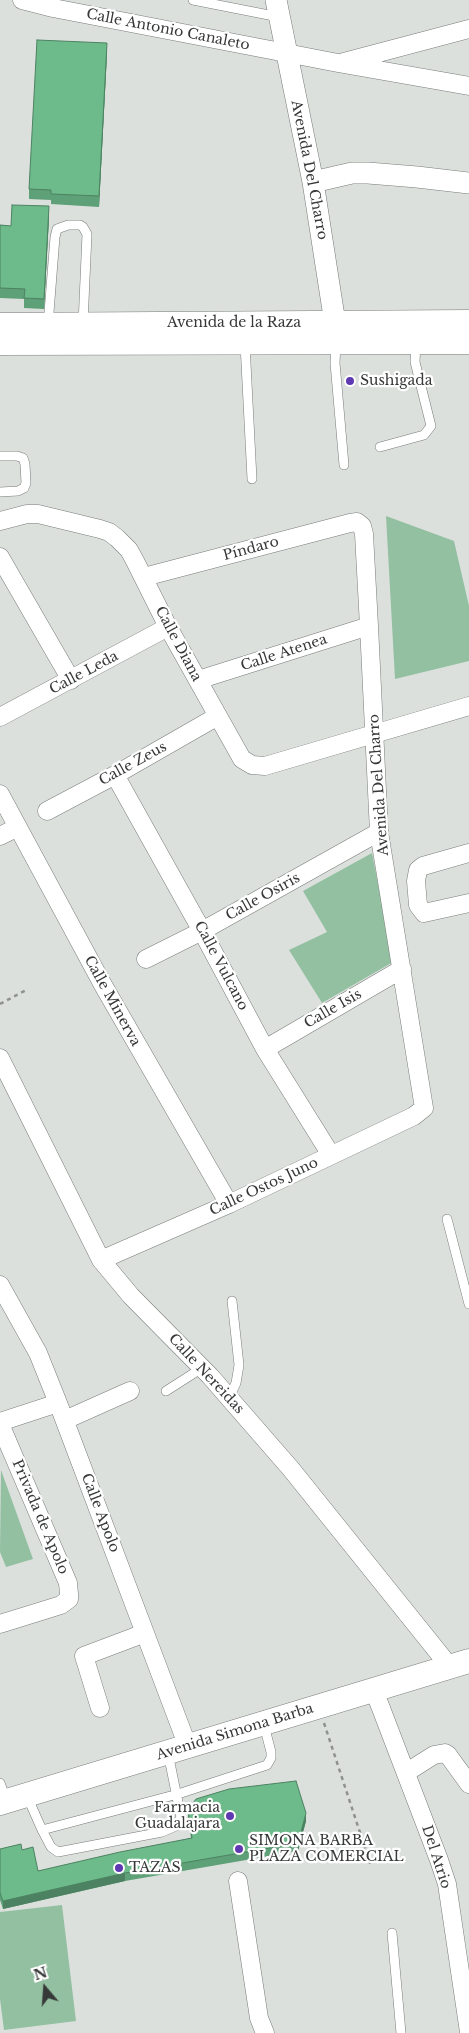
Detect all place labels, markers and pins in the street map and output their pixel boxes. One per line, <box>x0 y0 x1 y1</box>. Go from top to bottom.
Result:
place label: Sushigada <box>360 373 433 389</box>
marker: Sushigada <box>344 375 356 387</box>
place label: Farmacia Guadalajara <box>135 1800 220 1832</box>
marker: Farmacia Guadalajara <box>224 1810 236 1822</box>
place label: SIMONA BARBA PLAZA COMERCIAL <box>249 1833 404 1865</box>
marker: SIMONA BARBA PLAZA COMERCIAL <box>233 1843 245 1855</box>
place label: TAZAS <box>129 1860 181 1876</box>
marker: TAZAS <box>113 1862 125 1874</box>

